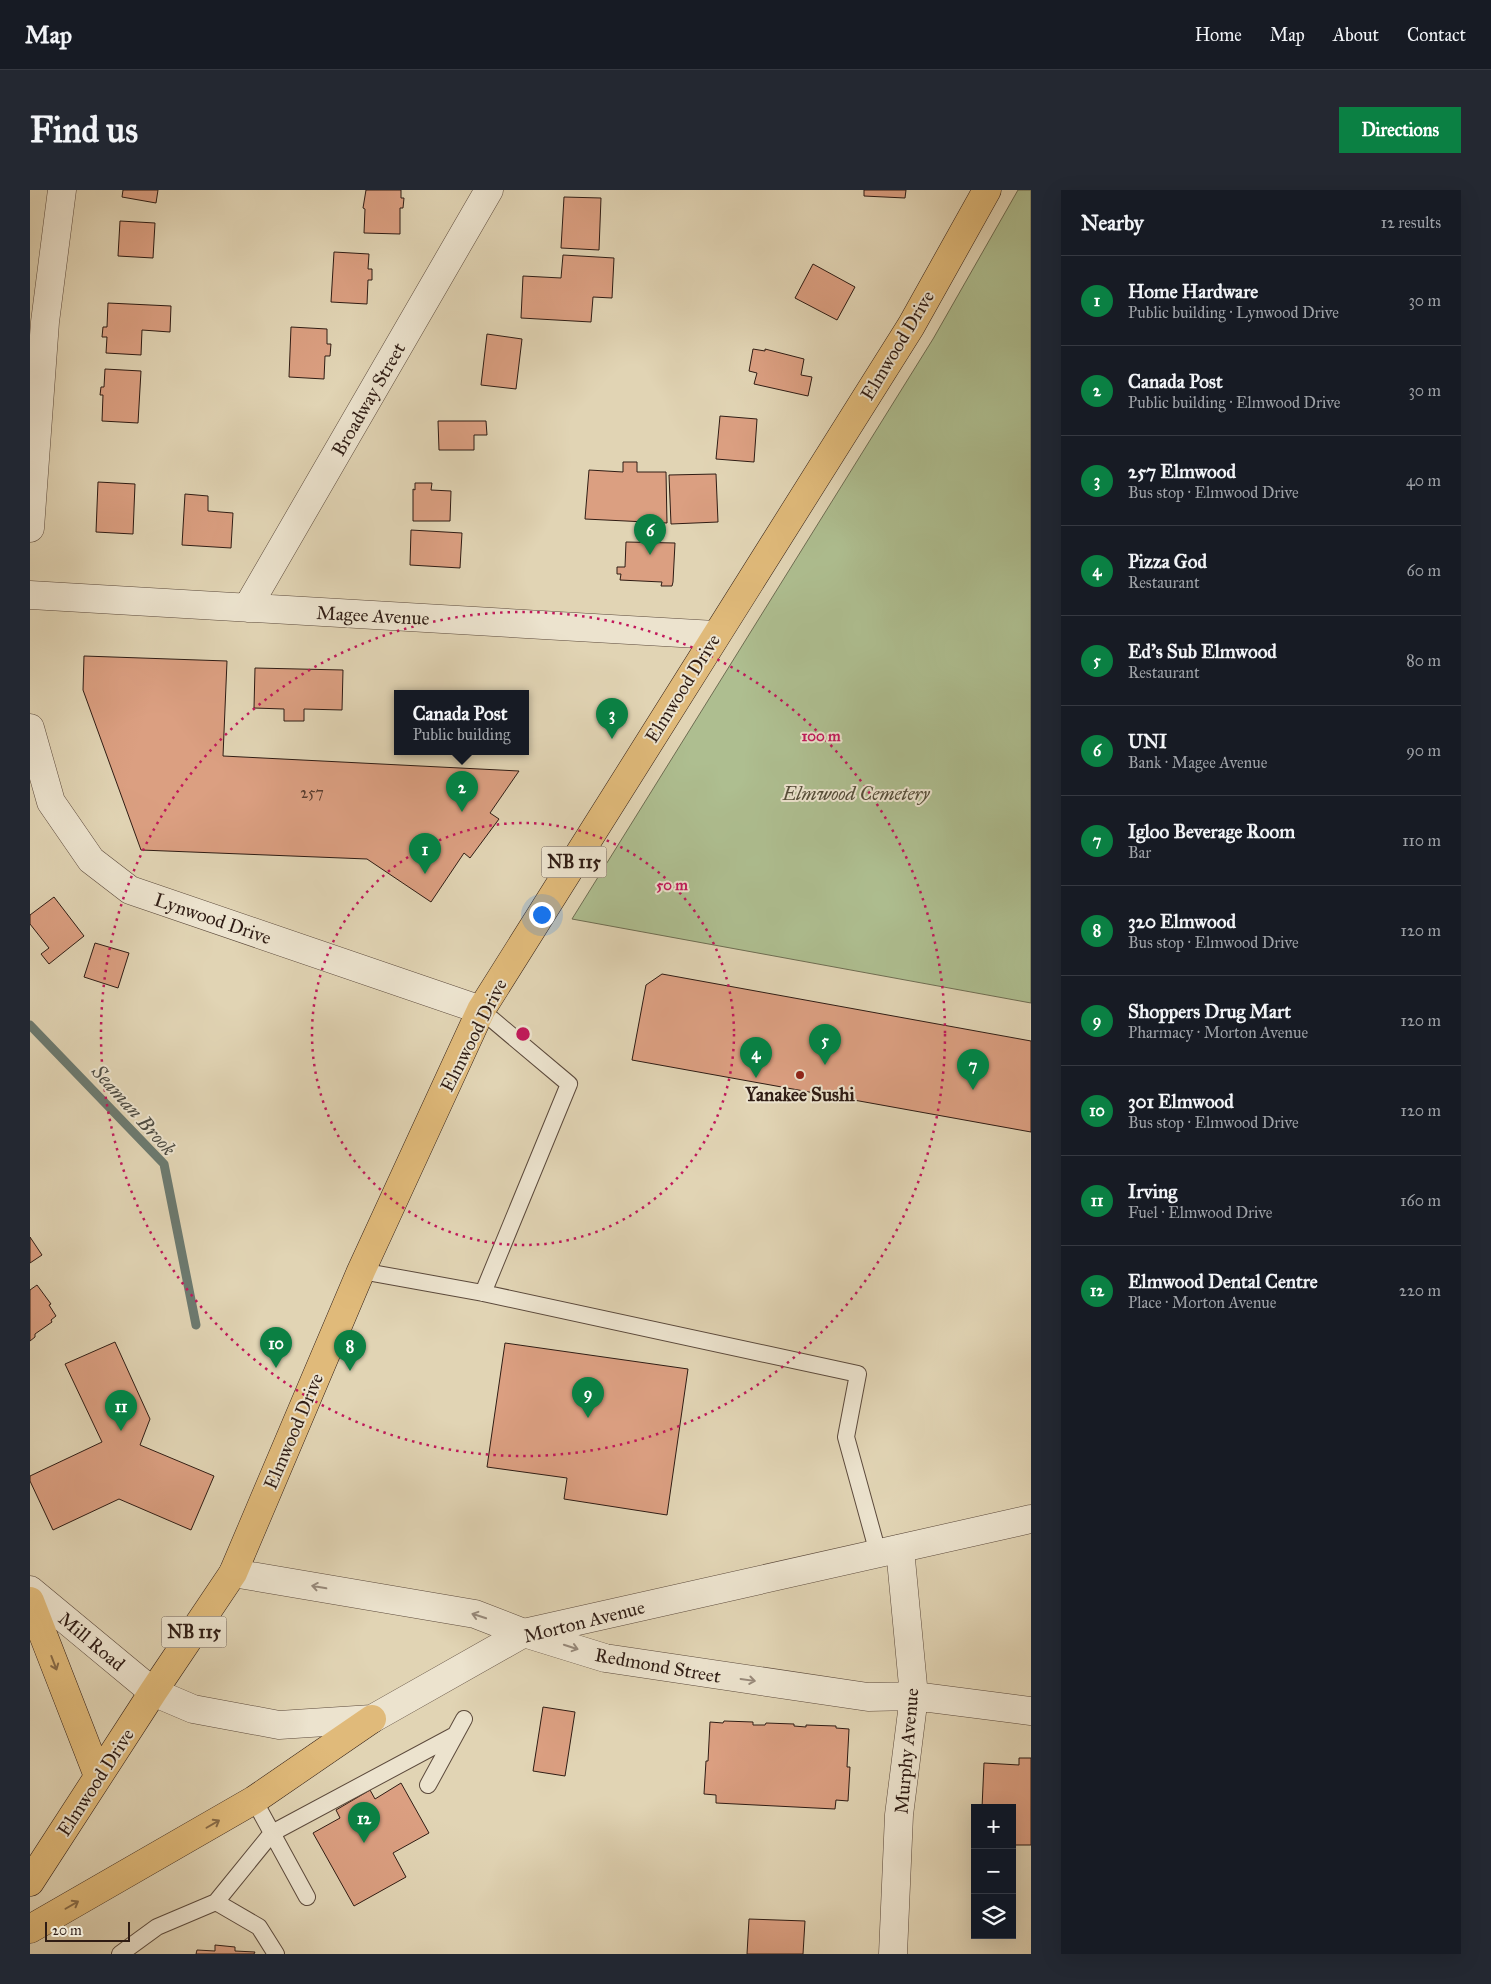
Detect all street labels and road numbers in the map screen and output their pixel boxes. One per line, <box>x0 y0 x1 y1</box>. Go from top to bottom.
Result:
street label: Elmwood Drive <box>856 286 939 404</box>
street label: Broadway Street <box>327 338 410 460</box>
street label: Magee Avenue <box>316 601 430 631</box>
street label: Elmwood Drive <box>640 630 725 747</box>
road number: NB 115 <box>542 846 606 878</box>
street label: Lynwood Drive <box>151 888 274 949</box>
street label: Elmwood Drive <box>435 975 512 1096</box>
street label: Elmwood Drive <box>259 1370 328 1493</box>
street label: Morton Avenue <box>521 1595 647 1648</box>
street label: Mill Road <box>54 1607 130 1676</box>
road number: NB 115 <box>162 1616 226 1648</box>
street label: Redmond Street <box>593 1643 723 1688</box>
street label: Murphy Avenue <box>890 1687 923 1815</box>
street label: Elmwood Drive <box>52 1724 139 1840</box>

